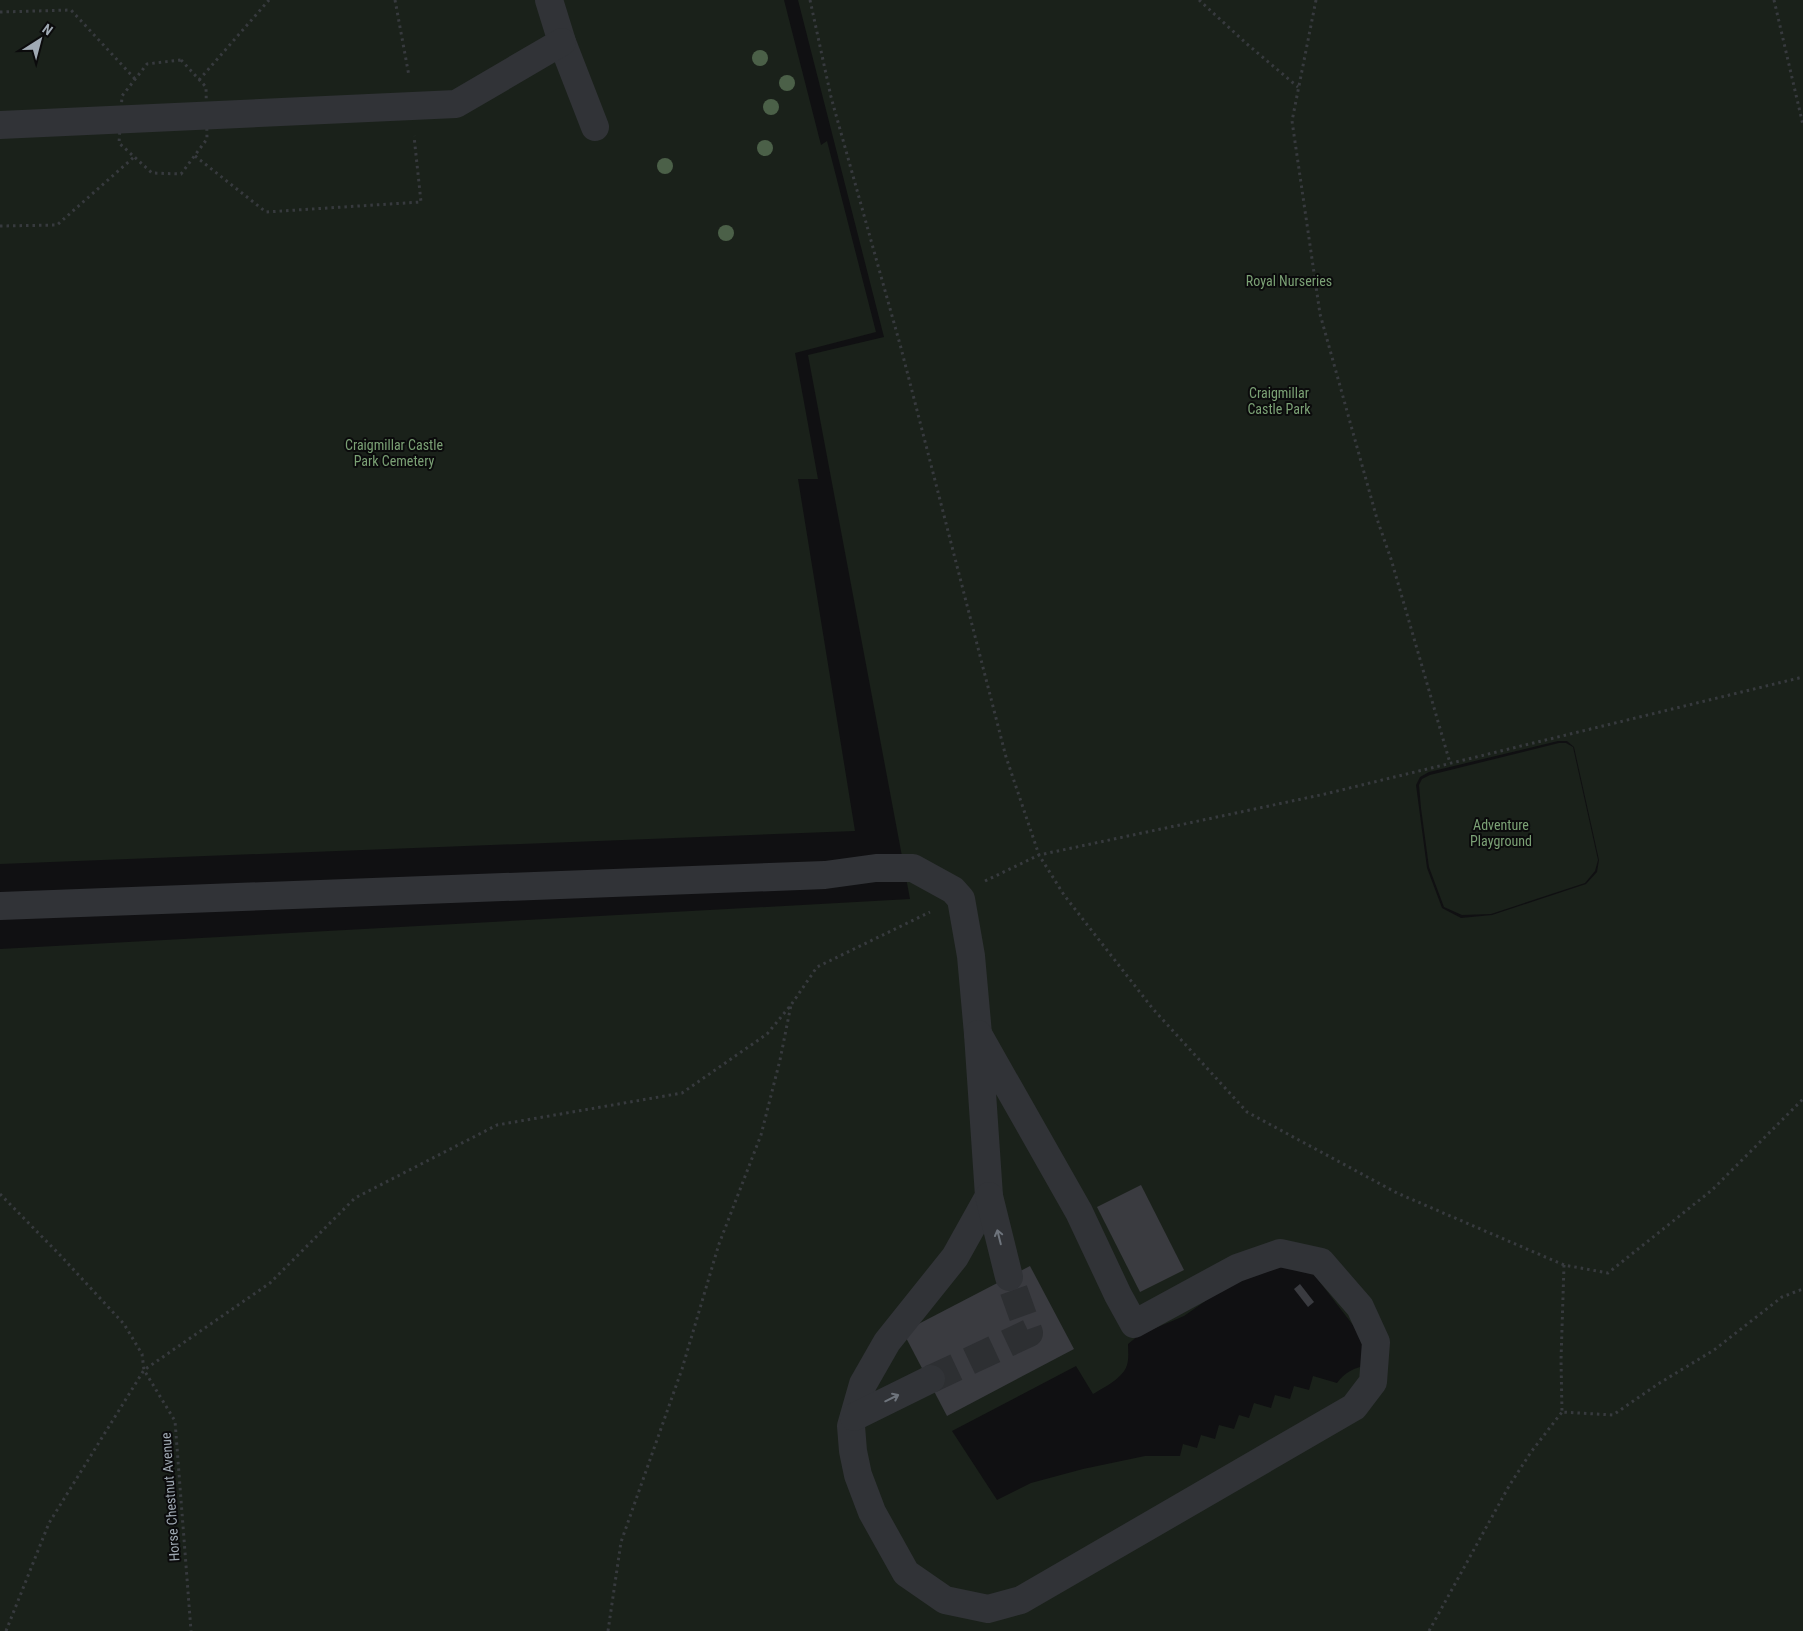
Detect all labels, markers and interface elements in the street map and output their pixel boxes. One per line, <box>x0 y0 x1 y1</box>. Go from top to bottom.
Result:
north arrow <box>15 15 65 65</box>
text: N <box>39 20 56 38</box>
park label: Royal Nurseries <box>1246 273 1332 289</box>
park label: Craigmillar Castle Park <box>1247 385 1311 417</box>
park label: Craigmillar Castle Park Cemetery <box>345 437 443 469</box>
park label: Adventure Playground <box>1470 817 1532 849</box>
one-way arrow <box>994 1229 1003 1245</box>
one-way arrow <box>885 1393 900 1403</box>
street label: Horse Chestnut Avenue <box>157 1432 182 1562</box>

